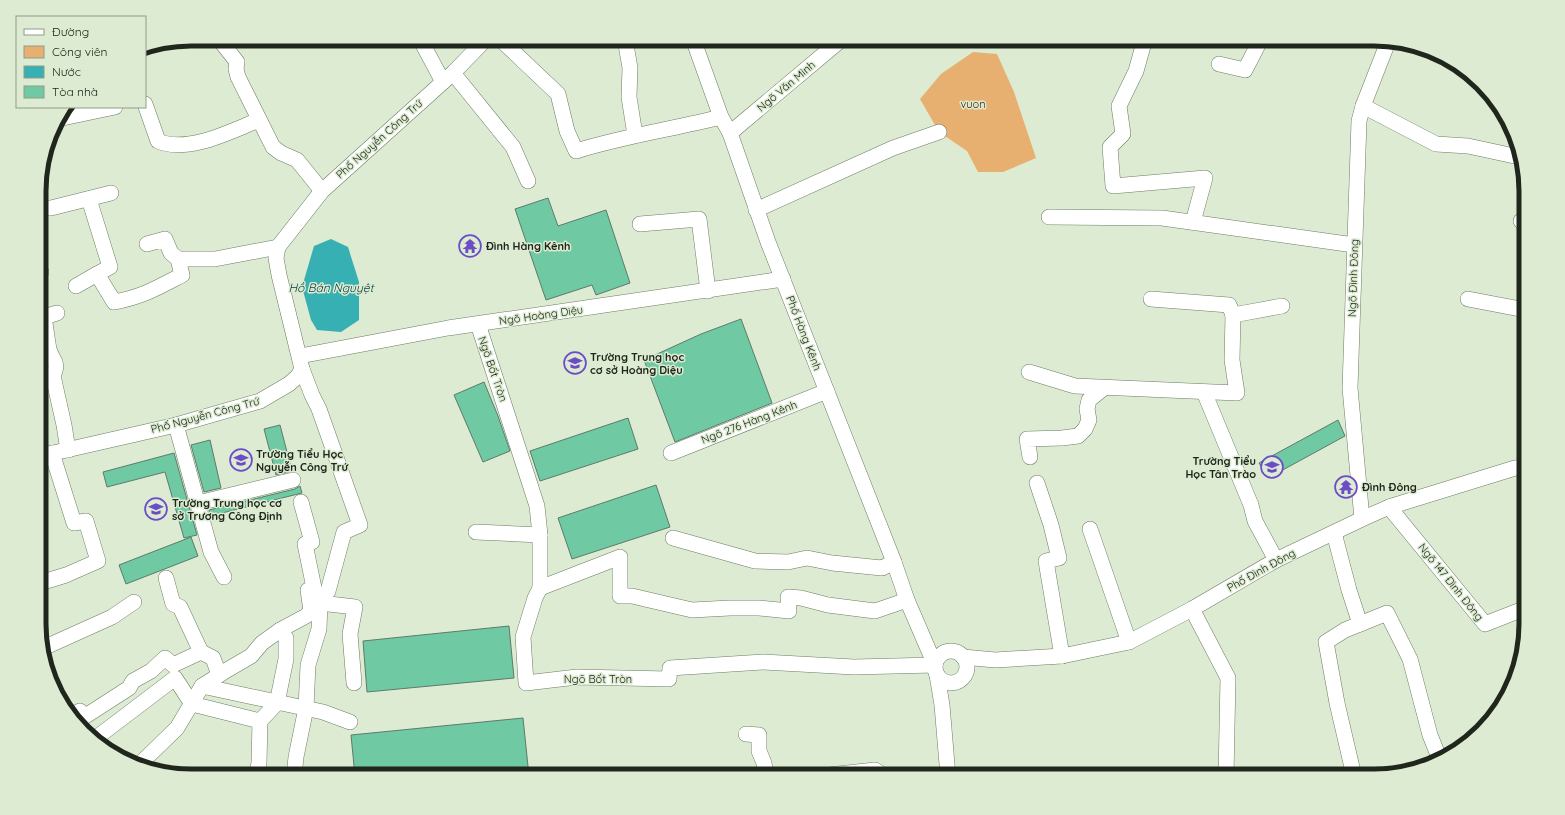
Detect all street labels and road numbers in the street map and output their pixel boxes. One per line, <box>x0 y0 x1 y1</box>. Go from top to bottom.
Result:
street label: Ngõ Văn Minh <box>754 58 818 114</box>
street label: Phố Nguyễn Công Trứ <box>333 96 426 182</box>
street label: Ngõ Đình Đông <box>1345 239 1361 317</box>
street label: Phố Hàng Kênh <box>783 293 825 373</box>
street label: Ngõ Hoàng Diệu <box>498 302 584 328</box>
street label: Ngõ Bốt Tròn <box>475 334 511 404</box>
street label: Phố Nguyễn Công Trứ <box>149 394 262 436</box>
street label: Ngõ 276 Hàng Kênh <box>699 397 799 447</box>
street label: Ngõ 147 Đình Đông <box>1415 540 1487 624</box>
street label: Phố Đình Đông <box>1224 545 1298 595</box>
street label: Ngõ Bốt Tròn <box>564 672 632 686</box>

